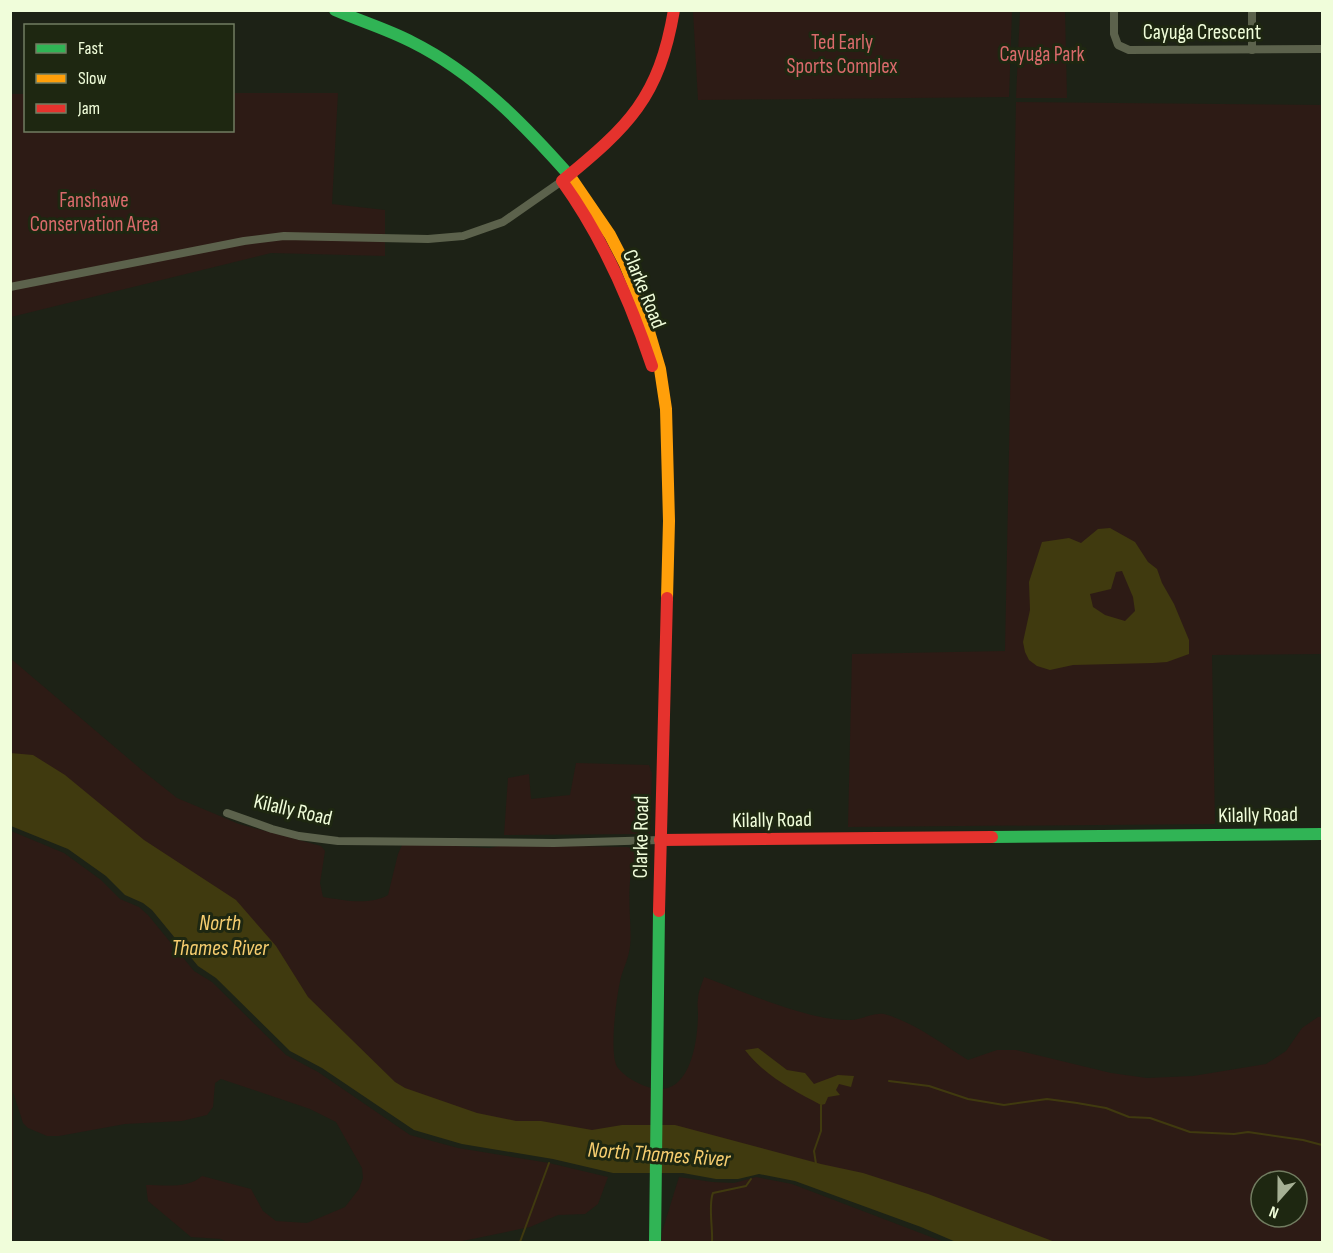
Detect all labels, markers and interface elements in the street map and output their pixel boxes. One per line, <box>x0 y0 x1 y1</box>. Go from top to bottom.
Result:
street label: Cayuga Crescent <box>1143 20 1261 45</box>
legend <box>24 24 234 132</box>
park label: Ted Early Sports Complex <box>787 30 897 79</box>
text: Fast <box>78 38 104 59</box>
park label: Cayuga Park <box>1000 42 1084 67</box>
text: Slow <box>78 68 107 89</box>
text: Jam <box>77 98 100 119</box>
park label: Fanshawe Conservation Area <box>30 188 158 237</box>
street label: Clarke Road <box>617 246 671 332</box>
street label: Kilally Road <box>251 789 335 831</box>
street label: Clarke Road <box>628 795 654 879</box>
street label: Kilally Road <box>1218 802 1298 828</box>
street label: Kilally Road <box>732 807 812 833</box>
water label: North Thames River <box>171 910 269 962</box>
water label: North Thames River <box>587 1137 732 1174</box>
north arrow <box>1249 1169 1309 1229</box>
text: N <box>1267 1201 1282 1222</box>

